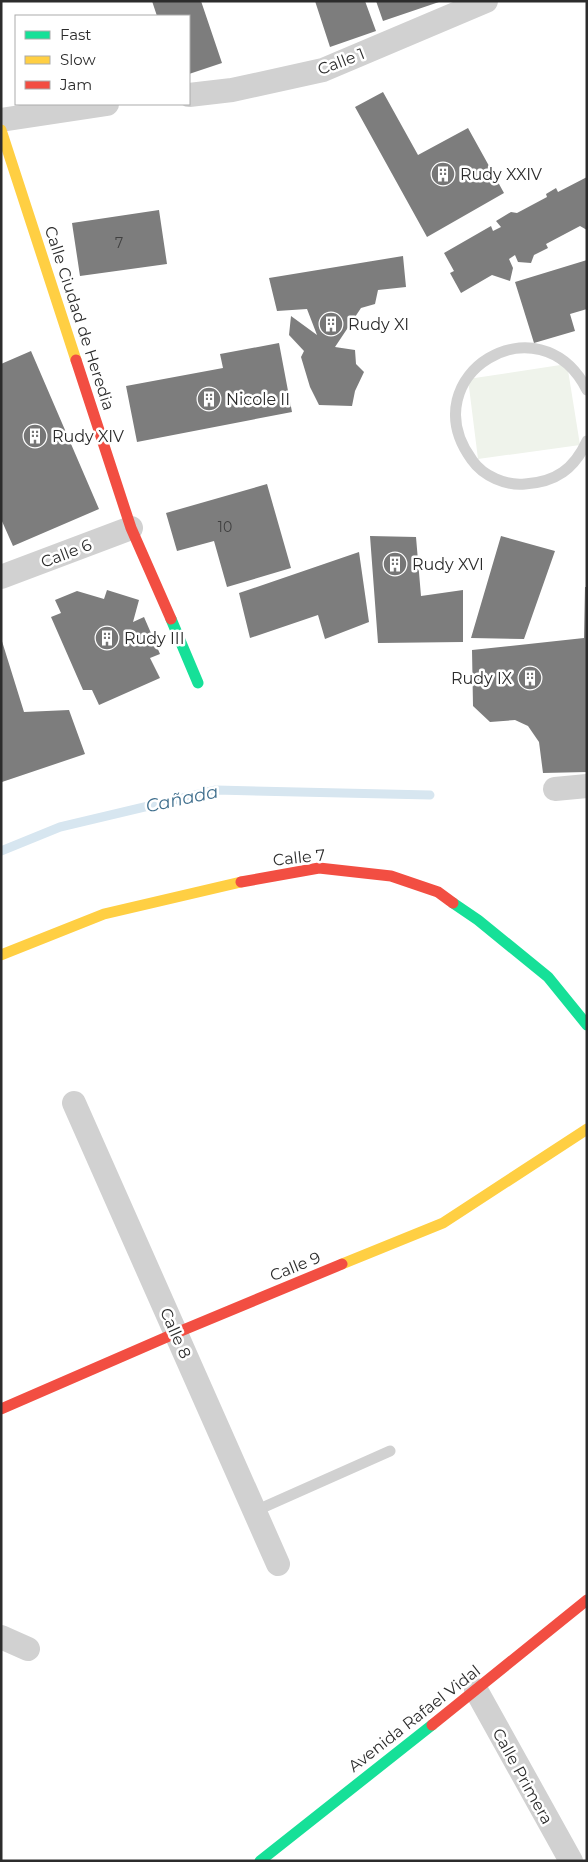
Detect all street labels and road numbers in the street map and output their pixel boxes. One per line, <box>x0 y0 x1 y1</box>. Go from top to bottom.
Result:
street label: Calle 1 <box>315 44 367 79</box>
street label: Calle Ciudad de Heredia <box>41 224 118 413</box>
street label: Calle 6 <box>38 535 94 572</box>
street label: Calle 7 <box>272 845 326 870</box>
street label: Calle 9 <box>267 1248 323 1285</box>
street label: Calle 8 <box>156 1305 195 1361</box>
street label: Avenida Rafael Vidal <box>345 1661 484 1776</box>
street label: Calle Primera <box>488 1725 557 1828</box>

